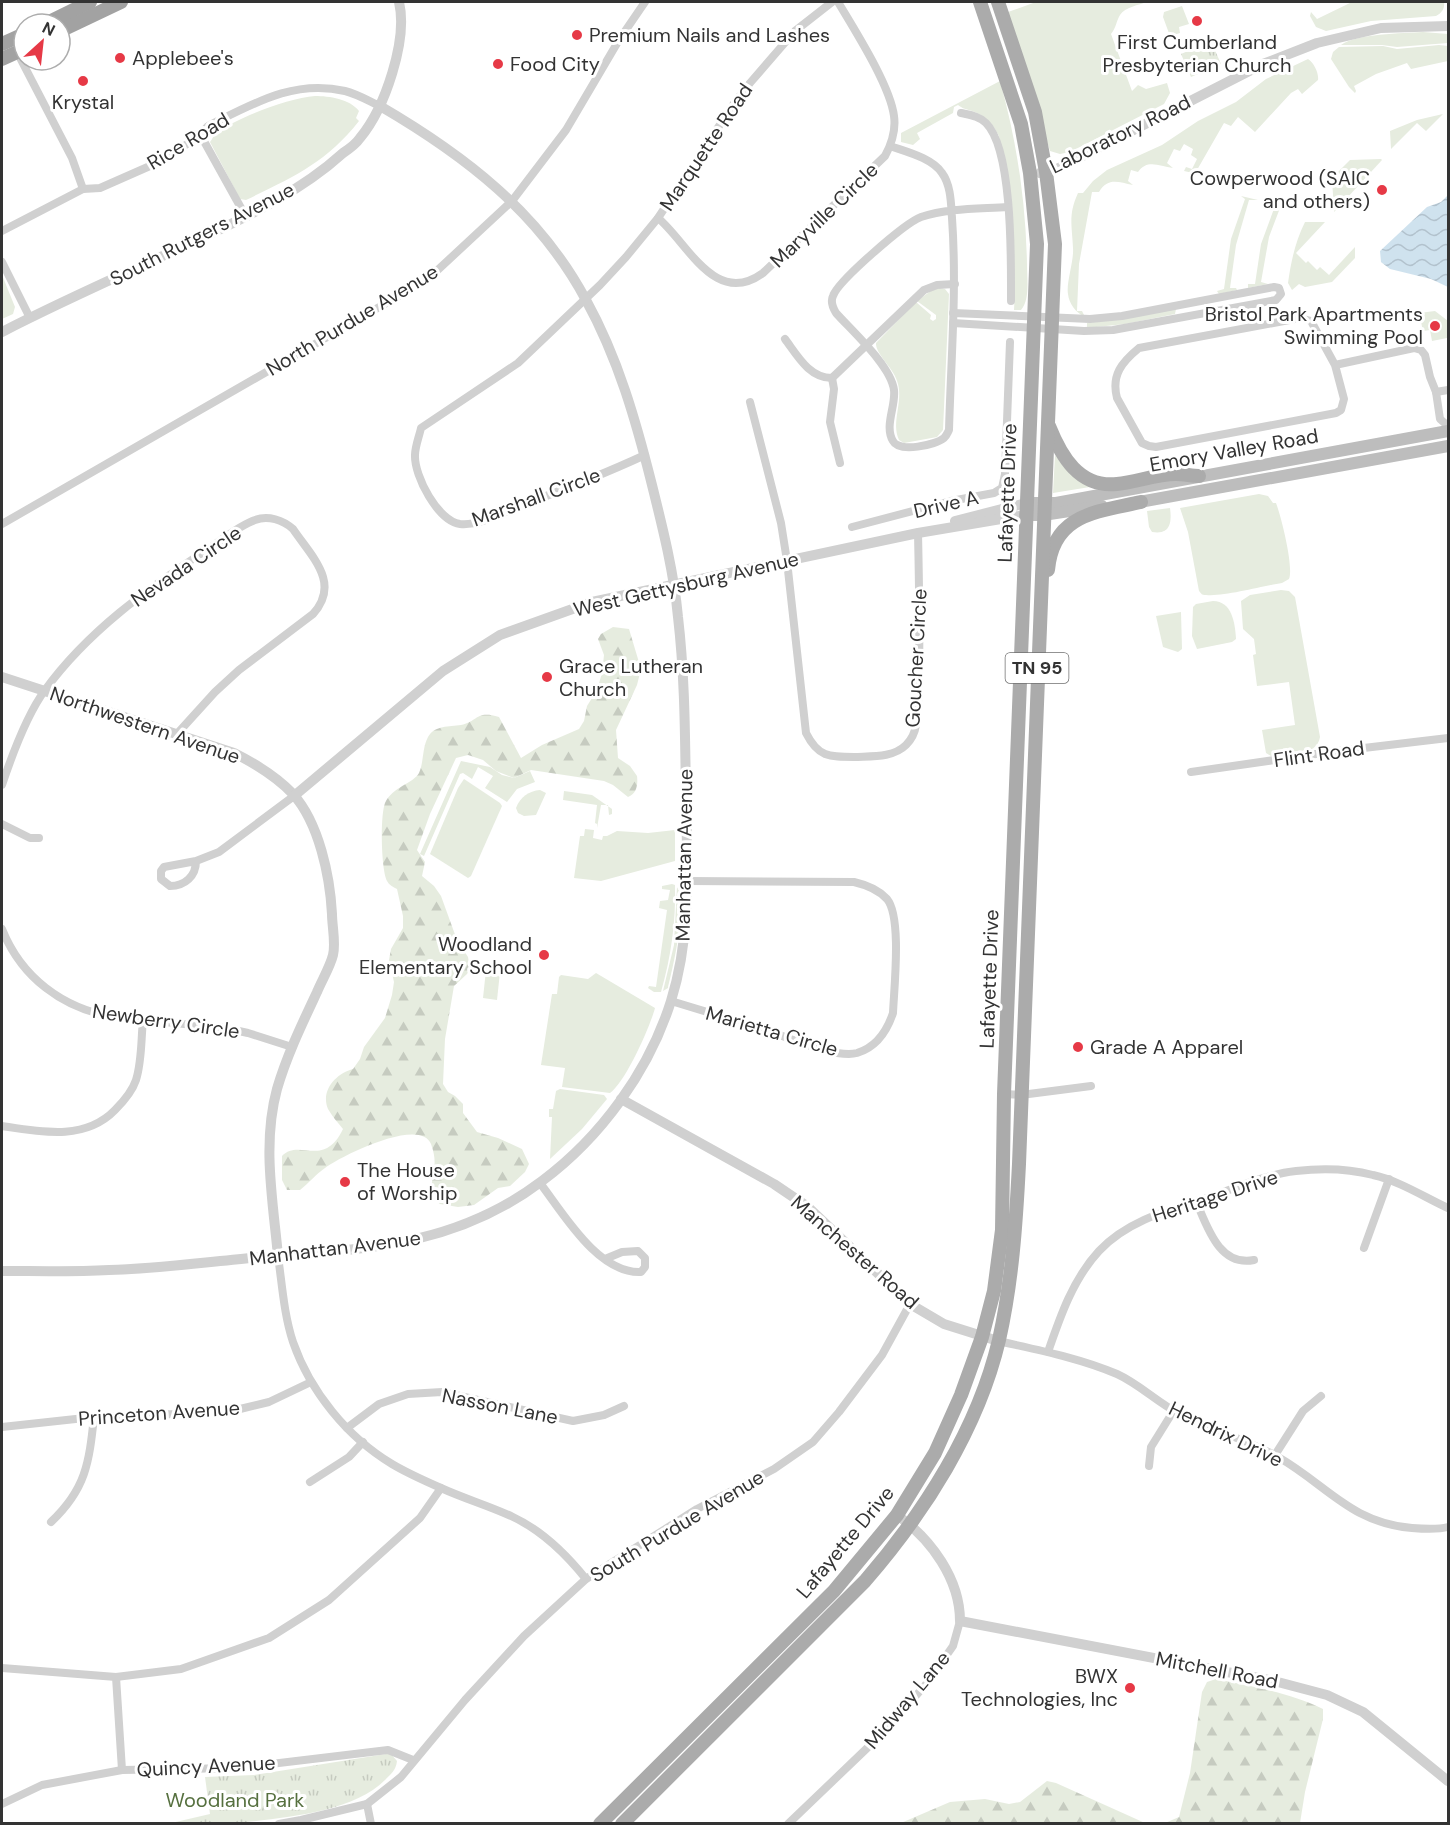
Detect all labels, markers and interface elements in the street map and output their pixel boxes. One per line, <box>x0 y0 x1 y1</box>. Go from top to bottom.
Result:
north arrow <box>12 12 72 72</box>
marker: First Cumberland Presbyterian Church <box>1190 14 1204 28</box>
text: N <box>39 17 59 41</box>
place label: Premium Nails and Lashes <box>589 22 830 48</box>
marker: Premium Nails and Lashes <box>570 28 584 42</box>
place label: First Cumberland Presbyterian Church <box>1103 29 1291 78</box>
place label: Applebee's <box>132 45 234 71</box>
marker: Applebee's <box>113 51 127 65</box>
place label: Food City <box>510 51 600 77</box>
marker: Food City <box>491 57 505 71</box>
marker: Krystal <box>76 74 90 88</box>
street label: Marquette Road <box>654 78 758 216</box>
place label: Krystal <box>52 89 114 115</box>
street label: Laboratory Road <box>1045 89 1195 179</box>
street label: Rice Road <box>142 106 234 176</box>
street label: Maryville Circle <box>764 157 884 273</box>
place label: Cowperwood (SAIC and others) <box>1190 165 1370 214</box>
street label: South Rutgers Avenue <box>105 176 299 292</box>
marker: Cowperwood (SAIC and others) <box>1375 183 1389 197</box>
street label: North Purdue Avenue <box>261 258 443 382</box>
place label: Bristol Park Apartments Swimming Pool <box>1205 301 1423 350</box>
marker: Bristol Park Apartments Swimming Pool <box>1428 319 1442 333</box>
street label: Emory Valley Road <box>1148 422 1320 478</box>
street label: Lafayette Drive <box>992 423 1022 563</box>
street label: Marshall Circle <box>468 462 604 532</box>
street label: Drive A <box>911 484 981 524</box>
street label: Nevada Circle <box>126 519 246 613</box>
street label: West Gettysburg Avenue <box>571 545 801 623</box>
street label: Goucher Circle <box>899 588 933 728</box>
place label: Grace Lutheran Church <box>559 653 703 702</box>
road number: TN 95 <box>1006 653 1068 683</box>
marker: Grace Lutheran Church <box>540 670 554 684</box>
street label: Northwestern Avenue <box>47 680 243 770</box>
street label: Flint Road <box>1272 735 1366 773</box>
street label: Manhattan Avenue <box>669 768 699 942</box>
street label: Lafayette Drive <box>974 909 1004 1049</box>
place label: Woodland Elementary School <box>359 931 532 980</box>
marker: Woodland Elementary School <box>537 948 551 962</box>
street label: Newberry Circle <box>91 998 241 1044</box>
street label: Marietta Circle <box>703 1000 841 1062</box>
place label: Grade A Apparel <box>1090 1034 1243 1060</box>
marker: Grade A Apparel <box>1071 1040 1085 1054</box>
place label: The House of Worship <box>357 1157 457 1206</box>
street label: Heritage Drive <box>1149 1163 1281 1229</box>
marker: The House of Worship <box>338 1175 352 1189</box>
street label: Manchester Road <box>786 1189 924 1315</box>
street label: Manhattan Avenue <box>248 1225 422 1271</box>
street label: Nasson Lane <box>440 1382 560 1430</box>
street label: Princeton Avenue <box>77 1394 241 1432</box>
street label: Hendrix Drive <box>1165 1395 1287 1473</box>
street label: South Purdue Avenue <box>585 1464 769 1588</box>
street label: Lafayette Drive <box>790 1480 900 1604</box>
street label: Mitchell Road <box>1154 1645 1280 1695</box>
street label: Midway Lane <box>858 1646 956 1754</box>
place label: BWX Technologies, Inc <box>961 1663 1118 1712</box>
marker: BWX Technologies, Inc <box>1123 1681 1137 1695</box>
street label: Quincy Avenue <box>136 1749 276 1783</box>
park label: Woodland Park <box>166 1787 304 1813</box>

